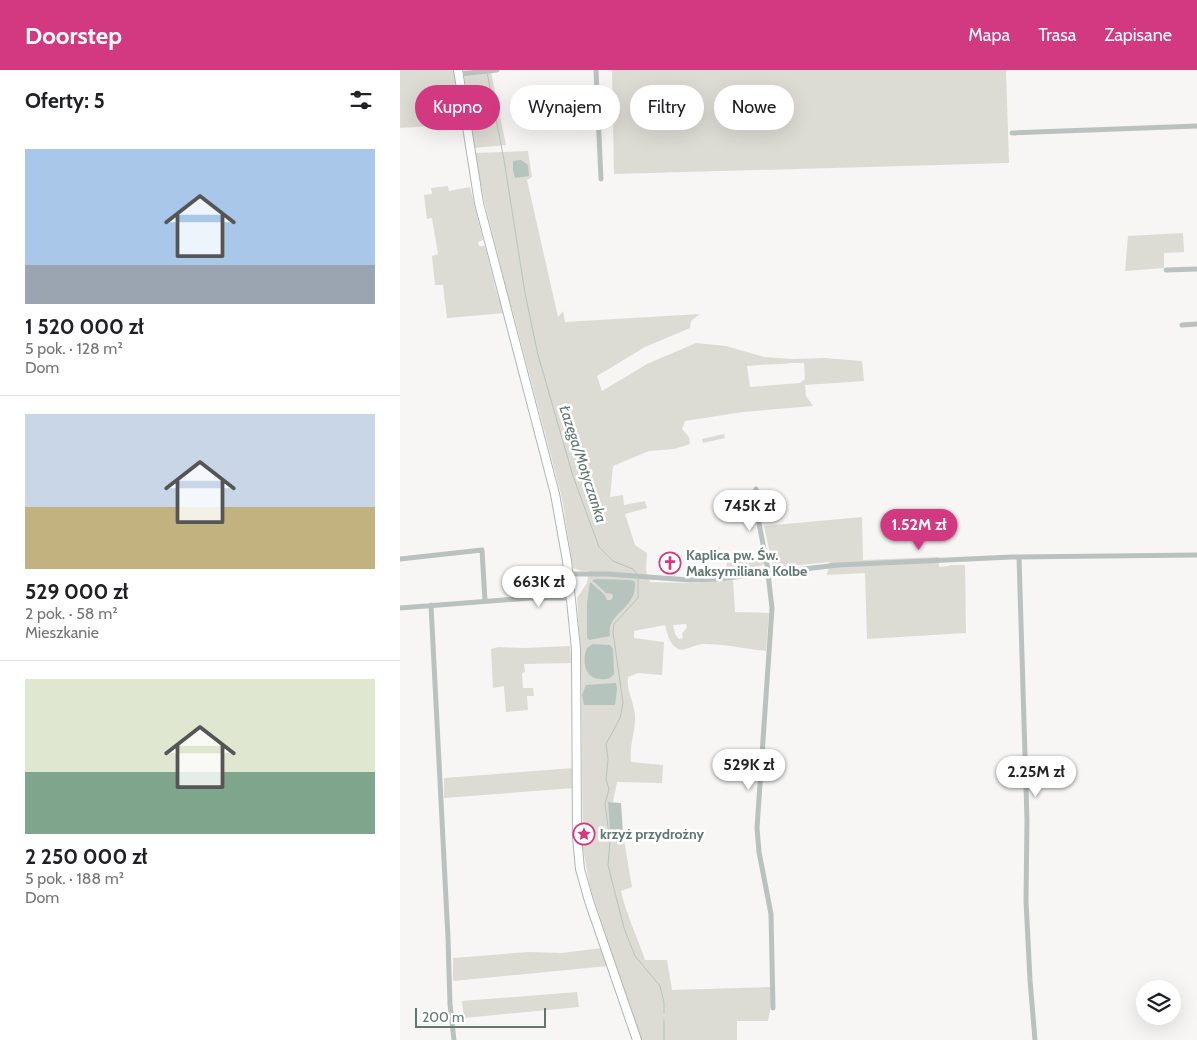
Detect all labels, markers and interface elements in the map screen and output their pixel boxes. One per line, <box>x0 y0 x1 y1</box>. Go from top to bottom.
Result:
text: Doorstep <box>25 21 122 50</box>
text: Mapa <box>968 24 1010 46</box>
text: Trasa <box>1038 24 1076 46</box>
text: Zapisane <box>1104 24 1172 46</box>
chip: Kupno <box>415 85 500 130</box>
chip: Wynajem <box>510 85 620 130</box>
chip: Filtry <box>630 85 704 130</box>
chip: Nowe <box>714 85 794 130</box>
icon: filters <box>347 86 375 114</box>
text: Oferty: 5 <box>25 88 105 113</box>
icon: home <box>155 181 245 271</box>
text: 1 520 000 zł <box>25 314 144 339</box>
text: 5 pok. · 128 m² <box>25 339 123 358</box>
text: Dom <box>25 358 59 377</box>
water label: Łazęga/Motyczanka <box>556 403 610 525</box>
icon: home <box>155 447 245 537</box>
pin: 745K zł <box>704 490 796 532</box>
text: 745K zł <box>724 496 776 515</box>
pin: 1.52M zł <box>867 508 971 551</box>
text: 1.52M zł <box>891 515 947 534</box>
place label: Kaplica pw. Św. Maksymiliana Kolbe <box>686 546 807 580</box>
church icon: Kaplica pw. Św. Maksymiliana Kolbe <box>658 551 682 575</box>
pin: 663K zł <box>493 566 585 608</box>
text: 663K zł <box>513 572 565 591</box>
text: 529 000 zł <box>25 579 128 604</box>
text: 2 pok. · 58 m² <box>25 604 118 623</box>
text: Mieszkanie <box>25 623 99 642</box>
icon: home <box>155 712 245 802</box>
pin: 529K zł <box>703 748 795 791</box>
text: 529K zł <box>723 755 775 774</box>
pin: 2.25M zł <box>984 756 1088 798</box>
text: 2.25M zł <box>1007 762 1065 781</box>
place icon: krzyż przydrożny <box>572 822 596 846</box>
place label: krzyż przydrożny <box>600 825 704 843</box>
text: 2 250 000 zł <box>25 844 147 869</box>
text: 5 pok. · 188 m² <box>25 869 124 888</box>
text: Dom <box>25 888 59 907</box>
map controls <box>1136 980 1181 1025</box>
button: layers <box>1136 980 1181 1025</box>
scale bar <box>415 1005 546 1028</box>
text: 200 m <box>422 1008 464 1026</box>

